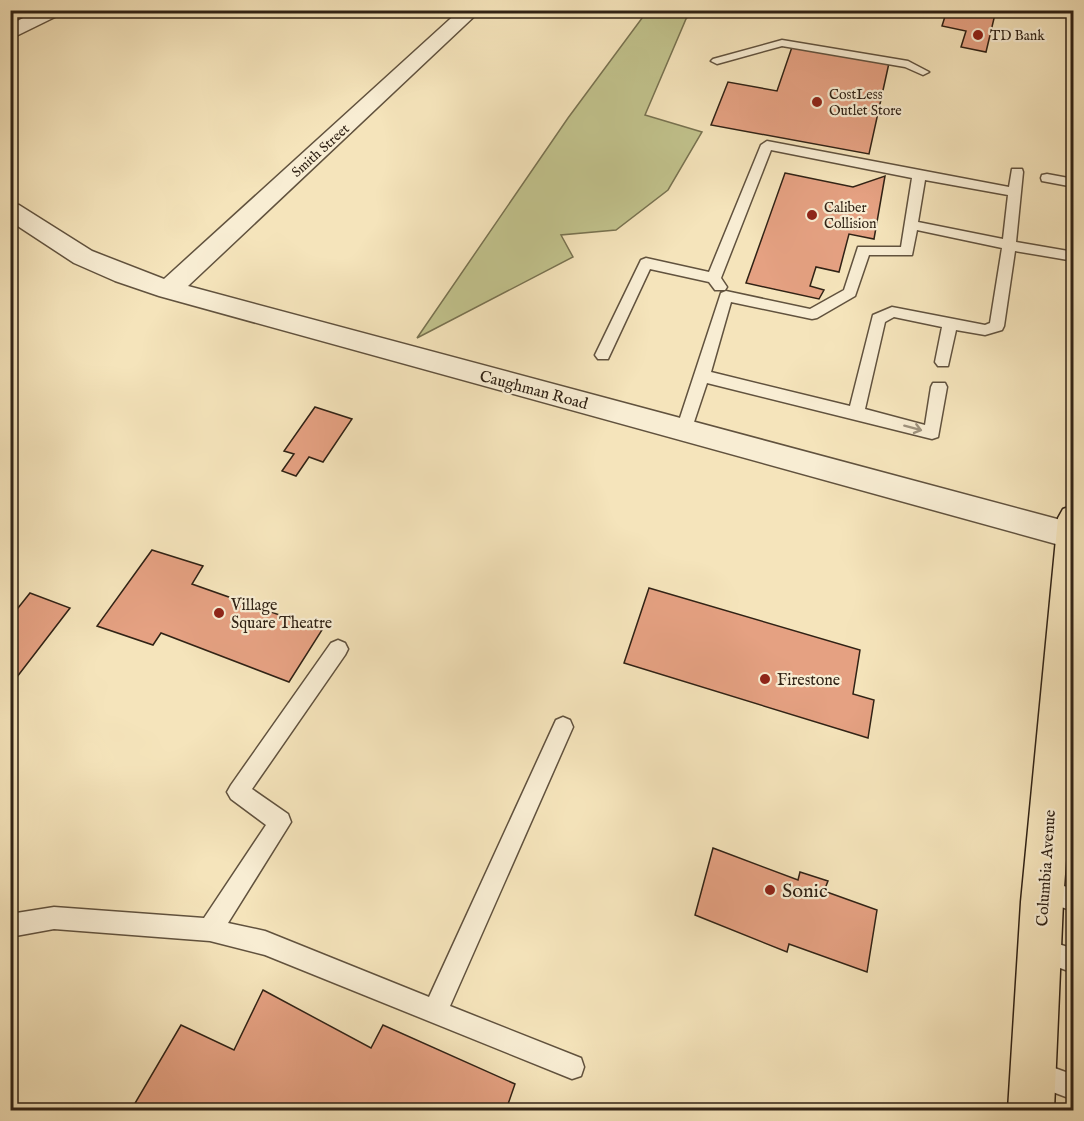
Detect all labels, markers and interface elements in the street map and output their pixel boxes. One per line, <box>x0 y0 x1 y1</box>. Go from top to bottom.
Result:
place label: TD Bank <box>990 27 1045 45</box>
marker: TD Bank <box>971 28 985 42</box>
place label: CostLess Outlet Store <box>829 86 902 120</box>
marker: CostLess Outlet Store <box>810 95 824 109</box>
street label: Smith Street <box>288 120 354 181</box>
place label: Caliber Collision <box>824 199 877 233</box>
marker: Caliber Collision <box>805 208 819 222</box>
street label: Caughman Road <box>477 367 590 415</box>
one-way arrow <box>903 423 922 435</box>
place label: Village Square Theatre <box>230 596 332 634</box>
marker: Village Square Theatre <box>212 606 226 620</box>
place label: Firestone <box>777 671 840 691</box>
marker: Firestone <box>758 672 772 686</box>
street label: Columbia Avenue <box>1033 809 1061 927</box>
place label: Sonic <box>782 879 827 904</box>
marker: Sonic <box>763 883 777 897</box>

